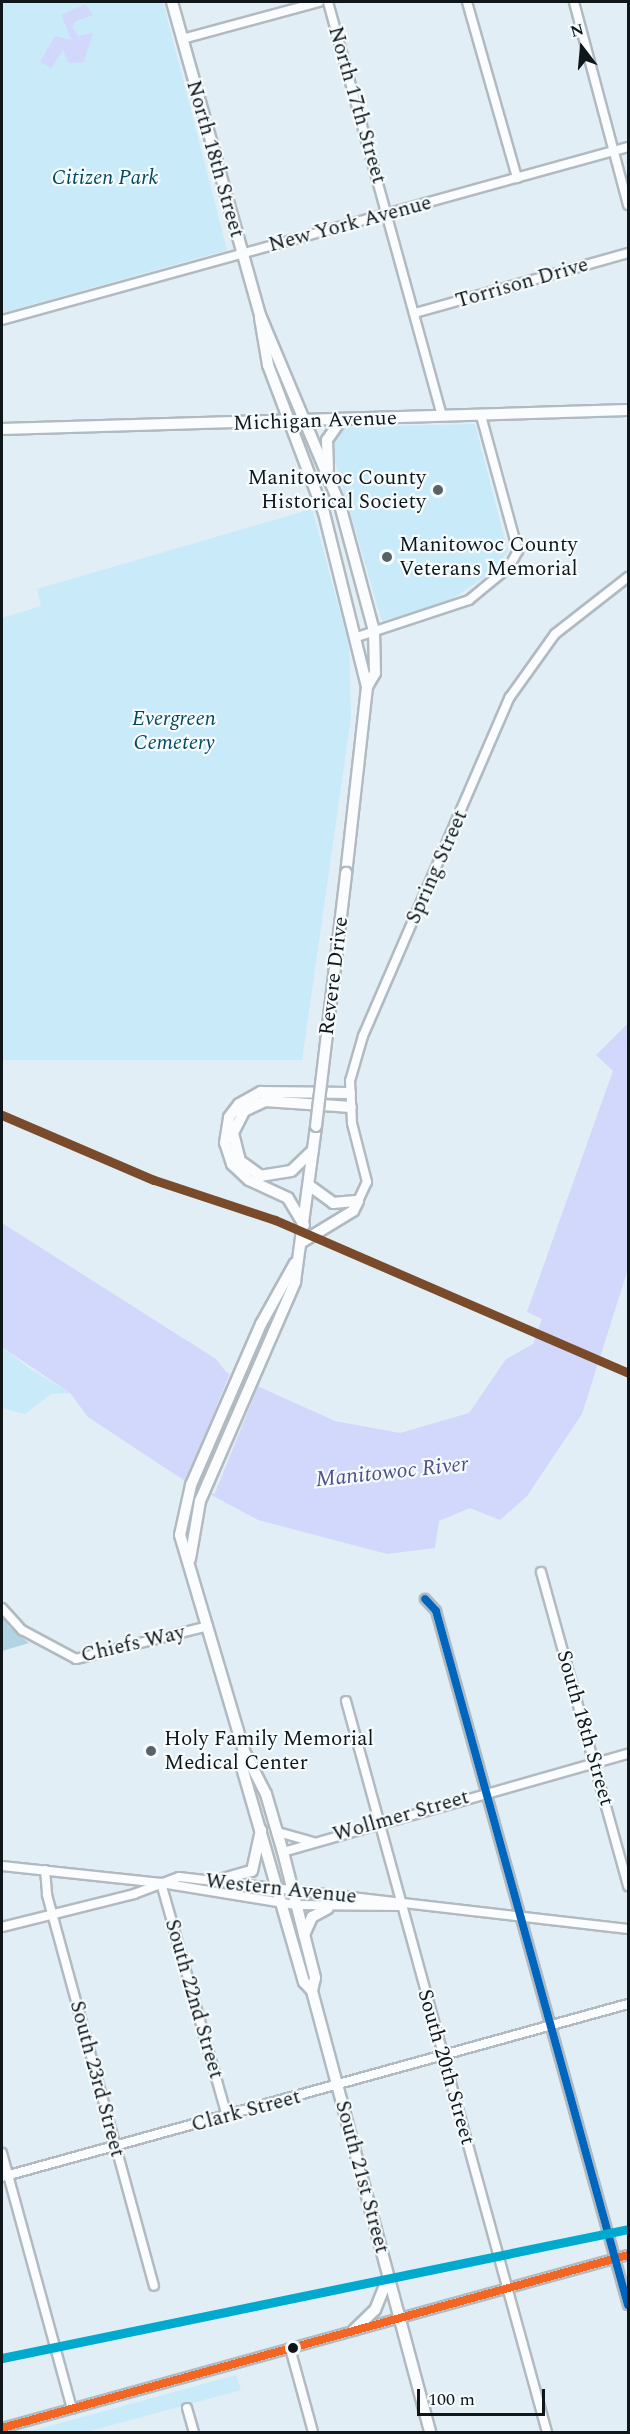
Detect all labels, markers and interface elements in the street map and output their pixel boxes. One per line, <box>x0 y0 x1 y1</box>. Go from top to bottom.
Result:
text: N <box>567 17 587 44</box>
north arrow <box>552 18 612 78</box>
street label: North 17th Street <box>323 23 391 187</box>
street label: North 18th Street <box>181 77 249 241</box>
park label: Citizen Park <box>52 165 158 191</box>
street label: New York Avenue <box>266 190 434 258</box>
street label: Torrison Drive <box>453 252 591 314</box>
street label: Michigan Avenue <box>233 406 397 436</box>
place label: Manitowoc County Historical Society <box>247 465 426 515</box>
marker: Manitowoc County Historical Society <box>431 483 445 497</box>
place label: Manitowoc County Veterans Memorial <box>399 532 578 582</box>
marker: Manitowoc County Veterans Memorial <box>380 550 394 564</box>
park label: Evergreen Cemetery <box>132 706 216 756</box>
street label: Spring Street <box>401 806 473 928</box>
street label: Revere Drive <box>314 915 354 1037</box>
water label: Manitowoc River <box>314 1451 470 1493</box>
street label: Chiefs Way <box>79 1620 187 1668</box>
street label: South 18th Street <box>551 1647 619 1809</box>
place label: Holy Family Memorial Medical Center <box>164 1726 374 1776</box>
marker: Holy Family Memorial Medical Center <box>142 1742 160 1760</box>
street label: Wollmer Street <box>330 1784 472 1848</box>
street label: Western Avenue <box>204 1869 358 1909</box>
street label: South 22nd Street <box>159 1916 229 2082</box>
street label: South 20th Street <box>412 1986 480 2148</box>
street label: South 23rd Street <box>64 1998 130 2160</box>
street label: Clark Street <box>189 2084 303 2138</box>
street label: South 21st Street <box>329 2098 395 2256</box>
unlabelled marker <box>287 2342 299 2354</box>
scale bar <box>420 2377 548 2415</box>
text: 100 m <box>428 2386 475 2413</box>

